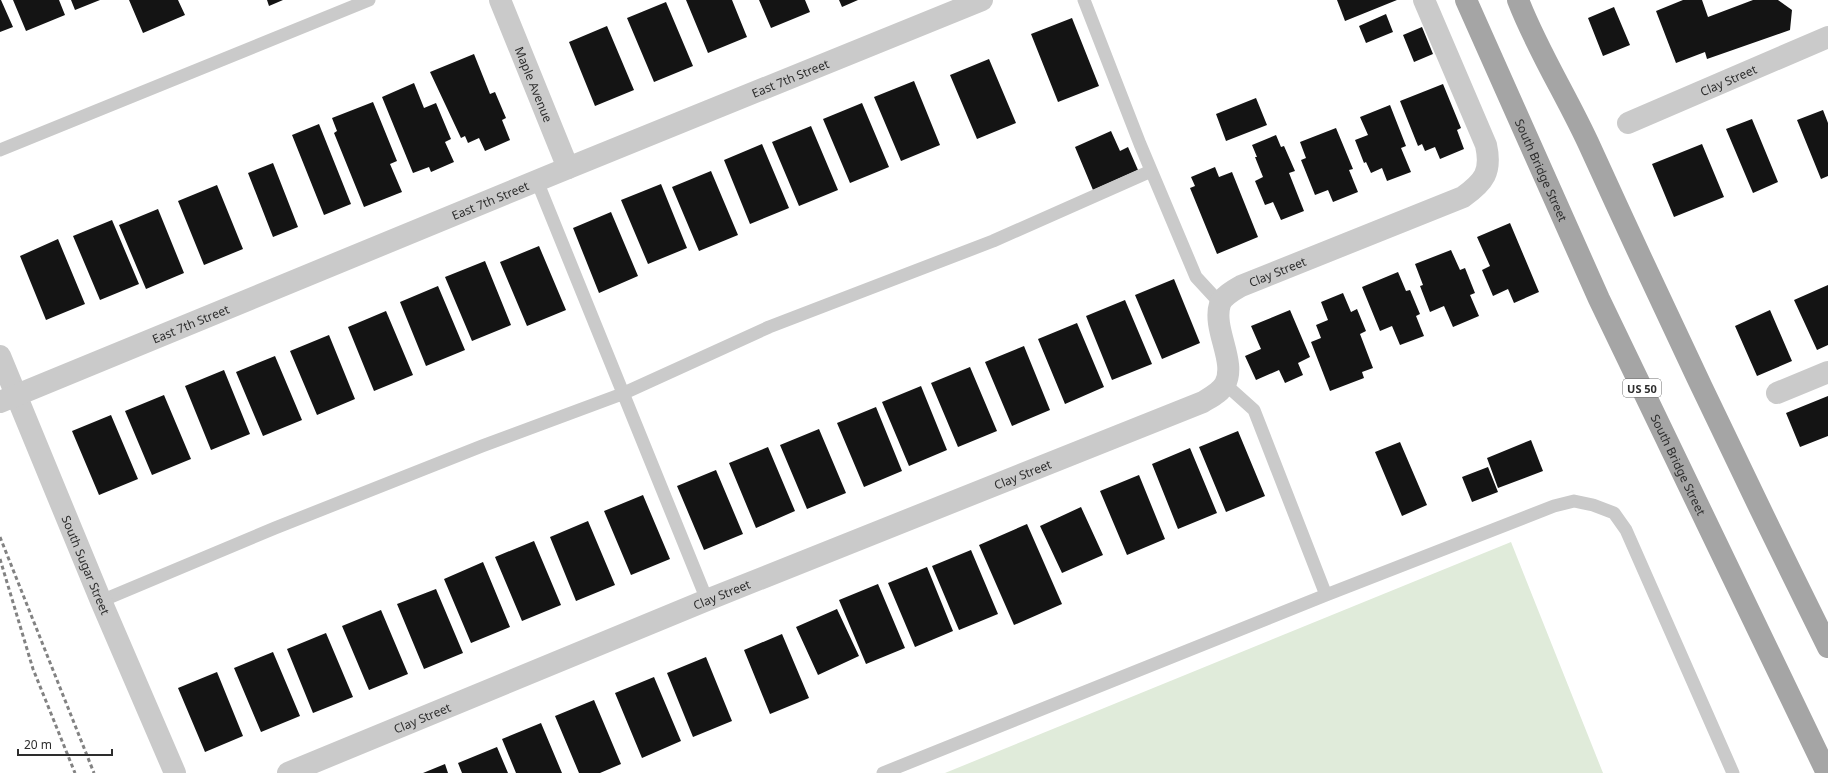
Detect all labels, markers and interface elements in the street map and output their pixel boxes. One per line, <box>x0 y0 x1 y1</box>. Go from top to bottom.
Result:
street label: Maple Avenue <box>511 44 557 125</box>
street label: East 7th Street <box>749 54 832 101</box>
street label: Clay Street <box>1697 60 1760 100</box>
street label: South Bridge Street <box>1511 116 1572 224</box>
street label: East 7th Street <box>449 176 532 224</box>
street label: Clay Street <box>1246 252 1309 291</box>
street label: East 7th Street <box>149 300 232 347</box>
road number: US 50 <box>1623 379 1661 397</box>
street label: South Bridge Street <box>1647 411 1711 519</box>
street label: Clay Street <box>991 455 1054 493</box>
street label: South Sugar Street <box>58 513 115 618</box>
street label: Clay Street <box>690 575 753 613</box>
street label: Clay Street <box>391 698 454 737</box>
scale bar <box>18 731 112 757</box>
text: 20 m <box>24 736 52 753</box>

